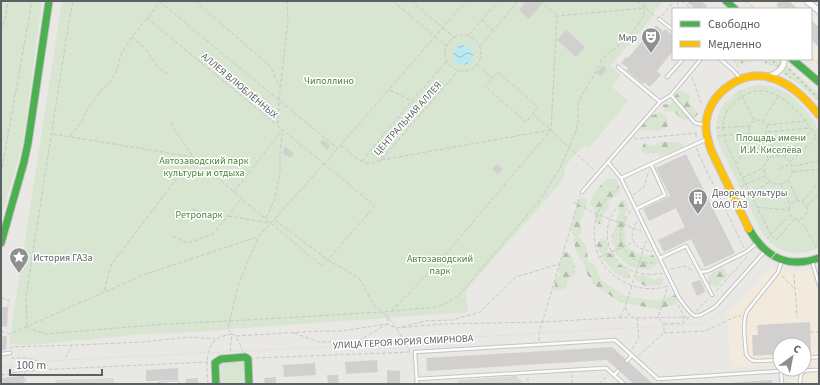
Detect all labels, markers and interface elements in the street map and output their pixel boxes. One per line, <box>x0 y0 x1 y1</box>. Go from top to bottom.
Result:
legend <box>672 8 812 60</box>
text: Свободно <box>708 16 760 33</box>
theatre icon: Мир <box>640 26 662 54</box>
place label: Мир <box>619 31 637 45</box>
text: Медленно <box>708 36 762 53</box>
street label: АЛЛЕЯ ВЛЮБЛЁННЫХ <box>198 50 281 122</box>
park label: Чиполлино <box>304 74 354 88</box>
street label: ЦЕНТРАЛЬНАЯ АЛЛЕЯ <box>371 79 445 159</box>
park label: Площадь имени И.И. Киселёва <box>736 131 806 157</box>
park label: Автозаводский парк культуры и отдыха <box>159 154 249 180</box>
place label: Дворец культуры ОАО ГАЗ <box>712 186 788 212</box>
building icon: Дворец культуры ОАО ГАЗ <box>687 187 709 215</box>
park label: Ретропарк <box>176 208 223 222</box>
place icon: История ГАЗа <box>8 246 30 274</box>
place label: История ГАЗа <box>33 251 93 265</box>
park label: Автозаводский парк <box>407 252 473 278</box>
street label: УЛИЦА ГЕРОЯ ЮРИЯ СМИРНОВА <box>333 331 474 353</box>
north arrow <box>772 337 812 377</box>
text: С <box>790 341 804 357</box>
scale bar <box>10 351 102 377</box>
text: 100 m <box>16 357 46 374</box>

